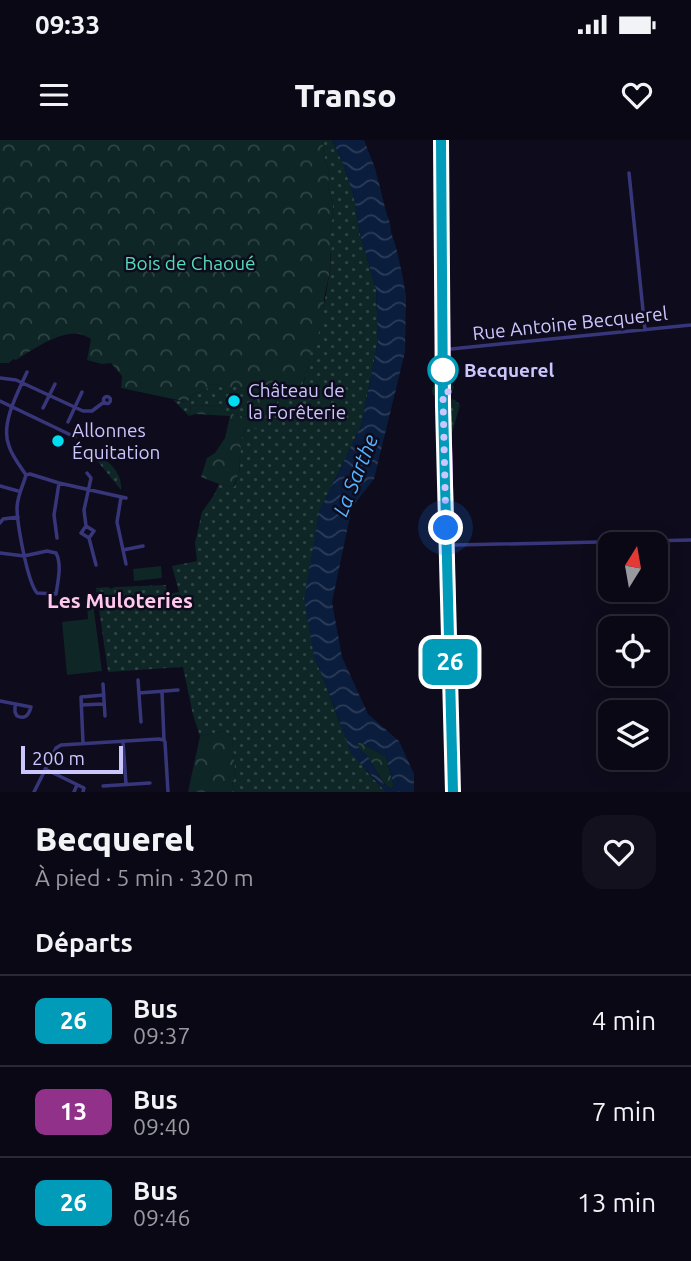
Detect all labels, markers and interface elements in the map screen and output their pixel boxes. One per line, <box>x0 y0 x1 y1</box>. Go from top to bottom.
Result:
text: 09:33 <box>35 10 100 39</box>
icon: menu <box>35 76 73 114</box>
icon: heart <box>618 76 656 114</box>
text: Transo <box>294 77 397 113</box>
park label: Bois de Chaoué <box>124 252 256 274</box>
street label: Rue Antoine Becquerel <box>471 302 669 344</box>
marker: Becquerel <box>428 355 458 385</box>
place label: Becquerel <box>464 359 555 381</box>
place label: Château de la Forêterie <box>248 379 346 423</box>
marker: Château de la Forêterie <box>226 393 242 409</box>
place label: Allonnes Équitation <box>72 419 160 463</box>
water label: La Sarthe <box>328 430 382 519</box>
marker: Allonnes Équitation <box>50 433 66 449</box>
your location <box>428 510 463 545</box>
north arrow <box>598 532 668 602</box>
map controls <box>598 532 668 770</box>
district label: Les Muloteries <box>47 588 193 612</box>
button: locate <box>598 616 668 686</box>
line badge: 26 <box>419 639 482 685</box>
text: 26 <box>436 648 464 675</box>
button: layers <box>598 700 668 770</box>
scale bar <box>21 743 122 775</box>
text: 200 m <box>32 747 85 769</box>
button: heart <box>582 815 656 889</box>
text: Becquerel <box>35 820 194 857</box>
text: À pied · 5 min · 320 m <box>35 865 254 890</box>
text: Départs <box>35 928 133 957</box>
text: Bus <box>133 994 178 1023</box>
text: 4 min <box>592 1006 656 1035</box>
text: 26 <box>60 1007 87 1034</box>
text: 09:37 <box>133 1023 191 1048</box>
text: Bus <box>133 1085 178 1114</box>
text: 7 min <box>592 1097 656 1126</box>
text: 13 <box>60 1098 87 1125</box>
text: 09:40 <box>133 1114 191 1139</box>
text: Bus <box>133 1176 178 1205</box>
text: 13 min <box>577 1188 656 1217</box>
text: 26 <box>60 1189 87 1216</box>
text: 09:46 <box>133 1205 191 1230</box>

